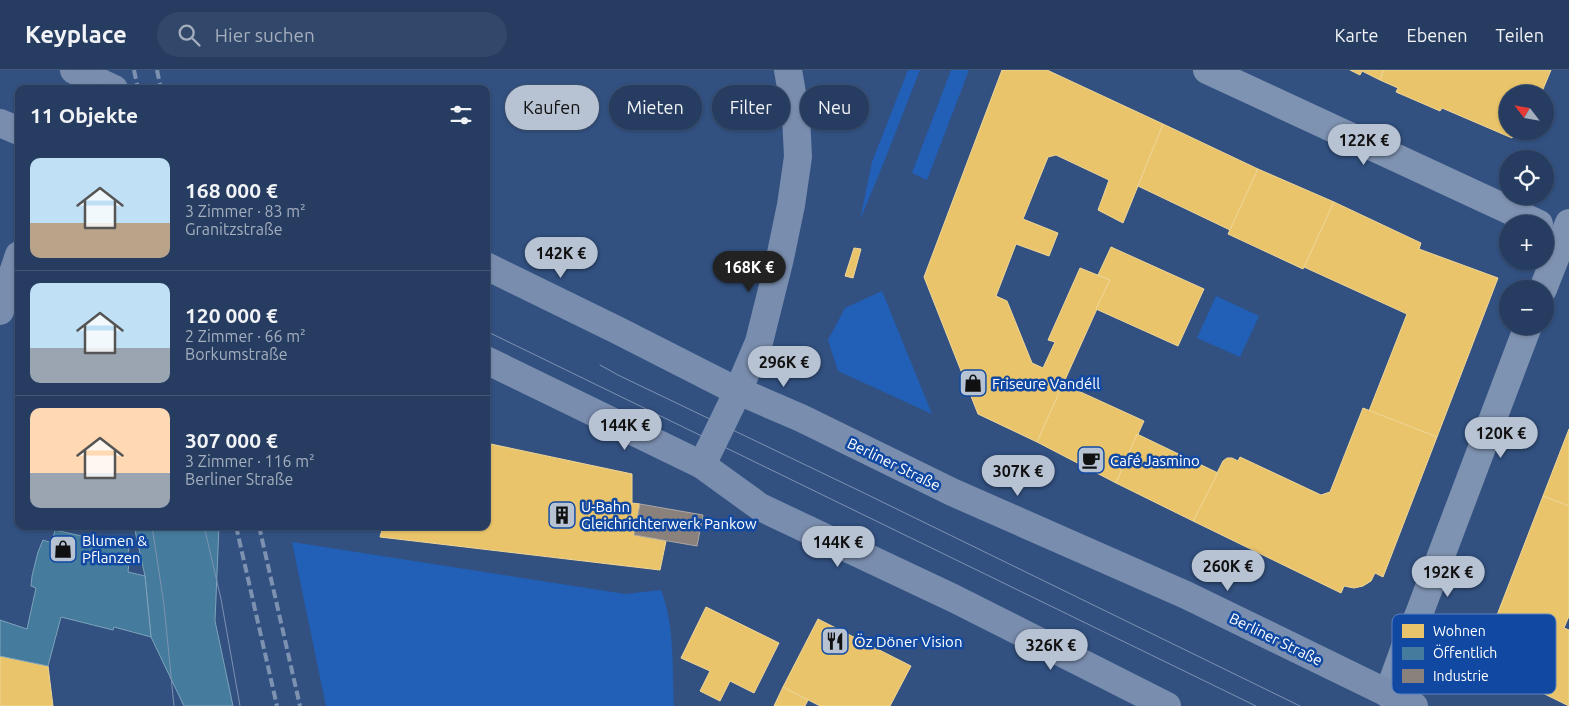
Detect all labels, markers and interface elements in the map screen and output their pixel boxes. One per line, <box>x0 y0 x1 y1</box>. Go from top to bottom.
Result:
search box <box>157 12 507 57</box>
text: Keyplace <box>25 21 127 48</box>
icon: search <box>175 21 203 49</box>
text: Hier suchen <box>215 24 315 46</box>
text: Karte <box>1335 25 1379 45</box>
text: Ebenen <box>1407 25 1468 45</box>
text: Teilen <box>1496 25 1544 45</box>
chip: Kaufen <box>505 85 599 130</box>
chip: Mieten <box>609 85 702 130</box>
chip: Filter <box>712 85 790 130</box>
chip: Neu <box>800 85 869 130</box>
north arrow <box>1499 85 1554 140</box>
map controls <box>1499 85 1554 335</box>
icon: filters <box>447 101 475 129</box>
text: 11 Objekte <box>30 103 138 127</box>
pin: 122K € <box>1323 124 1405 166</box>
text: 122K € <box>1339 131 1389 149</box>
button: locate <box>1499 150 1554 205</box>
icon: home <box>70 178 130 238</box>
text: 168 000 € <box>185 178 278 202</box>
text: 3 Zimmer · 83 m² <box>185 202 306 220</box>
button: + <box>1499 215 1554 270</box>
text: Granitzstraße <box>185 220 283 238</box>
pin: 142K € <box>520 236 602 279</box>
text: 142K € <box>536 244 586 262</box>
pin: 168K € <box>708 250 790 293</box>
text: 168K € <box>724 258 774 276</box>
button: − <box>1499 280 1554 335</box>
icon: home <box>70 303 130 363</box>
text: 120 000 € <box>185 303 278 327</box>
text: 2 Zimmer · 66 m² <box>185 327 306 345</box>
text: Borkumstraße <box>185 345 288 363</box>
pin: 296K € <box>743 346 825 388</box>
text: 296K € <box>759 353 809 371</box>
shop icon: Friseure Vandéll <box>958 368 988 398</box>
place label: Friseure Vandéll <box>992 375 1100 392</box>
pin: 144K € <box>584 408 666 451</box>
text: 144K € <box>600 416 650 434</box>
pin: 120K € <box>1460 416 1542 459</box>
text: 120K € <box>1476 424 1526 442</box>
icon: home <box>70 428 130 488</box>
text: 307 000 € <box>185 428 278 452</box>
street label: Berliner Straße <box>845 434 943 494</box>
cafe icon: Café Jasmino <box>1076 445 1106 475</box>
text: 3 Zimmer · 116 m² <box>185 452 315 470</box>
place label: Café Jasmino <box>1110 452 1200 469</box>
pin: 307K € <box>977 454 1059 497</box>
text: 307K € <box>993 462 1043 480</box>
text: Berliner Straße <box>185 470 293 488</box>
place label: U-Bahn Gleichrichterwerk Pankow <box>581 498 757 532</box>
building icon: U-Bahn Gleichrichterwerk Pankow <box>547 500 577 530</box>
pin: 144K € <box>797 526 879 568</box>
place label: Blumen & Pflanzen <box>82 532 147 566</box>
text: 144K € <box>813 533 863 551</box>
shop icon: Blumen & Pflanzen <box>48 534 78 564</box>
pin: 260K € <box>1187 550 1269 592</box>
pin: 192K € <box>1407 556 1489 598</box>
text: 260K € <box>1203 557 1253 575</box>
text: 192K € <box>1423 563 1473 581</box>
street label: Berliner Straße <box>1227 609 1325 669</box>
legend <box>1392 614 1556 694</box>
text: Wohnen <box>1433 623 1486 639</box>
restaurant icon: Öz Döner Vision <box>820 626 850 656</box>
pin: 326K € <box>1010 628 1092 671</box>
place label: Öz Döner Vision <box>854 633 962 650</box>
text: 326K € <box>1026 636 1076 654</box>
text: Öffentlich <box>1433 644 1497 661</box>
text: Industrie <box>1433 668 1489 684</box>

